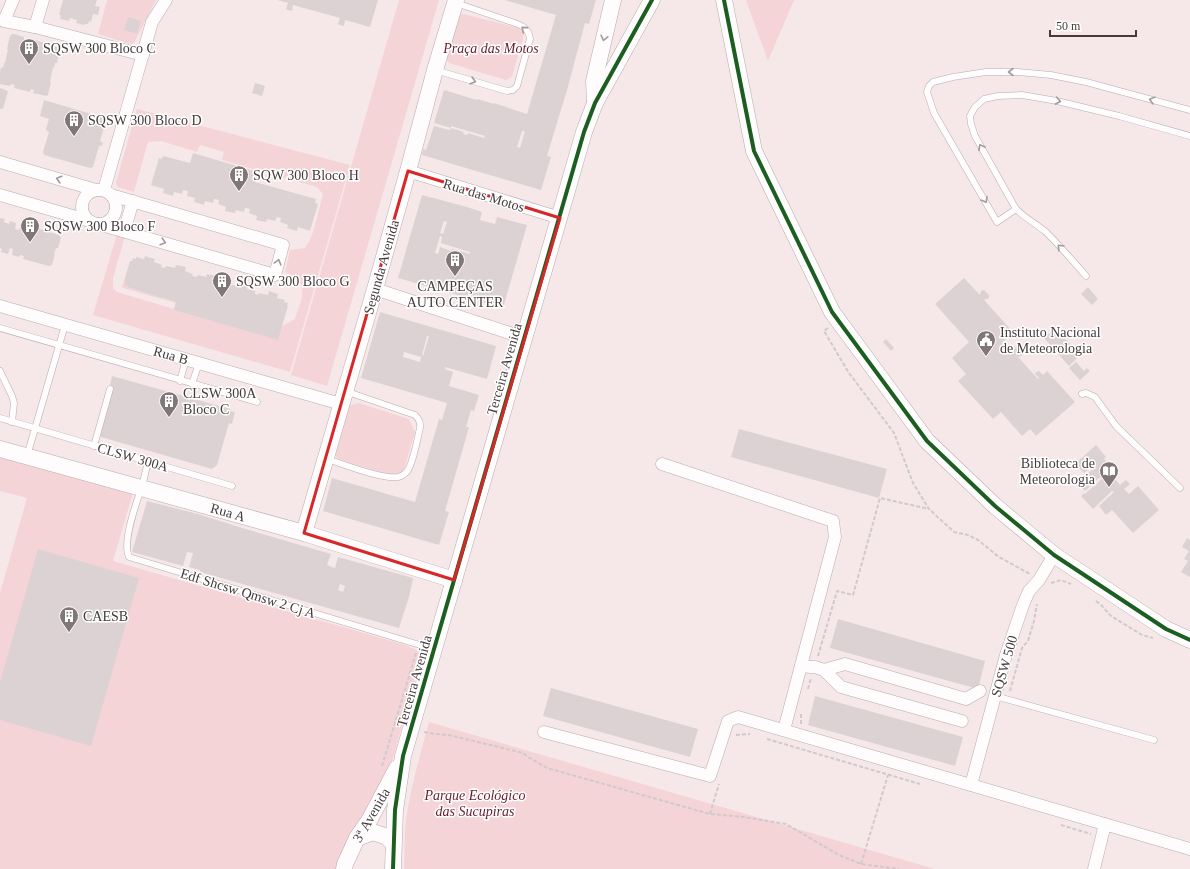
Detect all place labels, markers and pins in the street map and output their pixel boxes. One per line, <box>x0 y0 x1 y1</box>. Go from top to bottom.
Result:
building icon: SQSW 300 Bloco C <box>18 37 40 65</box>
place label: SQSW 300 Bloco C <box>43 41 156 56</box>
building icon: SQSW 300 Bloco D <box>63 109 85 137</box>
place label: SQSW 300 Bloco D <box>88 113 202 128</box>
building icon: SQW 300 Bloco H <box>228 164 250 192</box>
place label: SQW 300 Bloco H <box>253 168 359 183</box>
building icon: SQSW 300 Bloco F <box>19 215 41 243</box>
place label: SQSW 300 Bloco F <box>44 219 156 234</box>
building icon: CAMPEÇAS AUTO CENTER <box>444 249 466 277</box>
building icon: SQSW 300 Bloco G <box>211 270 233 298</box>
place label: SQSW 300 Bloco G <box>236 274 350 289</box>
place label: CAMPEÇAS AUTO CENTER <box>407 279 504 310</box>
place label: Instituto Nacional de Meteorologia <box>1000 325 1101 356</box>
public building icon: Instituto Nacional de Meteorologia <box>975 329 997 357</box>
place label: CLSW 300A Bloco C <box>183 386 257 417</box>
building icon: CLSW 300A Bloco C <box>158 390 180 418</box>
place label: Biblioteca de Meteorologia <box>1020 456 1096 487</box>
library icon: Biblioteca de Meteorologia <box>1098 460 1120 488</box>
building icon: CAESB <box>58 605 80 633</box>
place label: CAESB <box>83 609 128 624</box>

